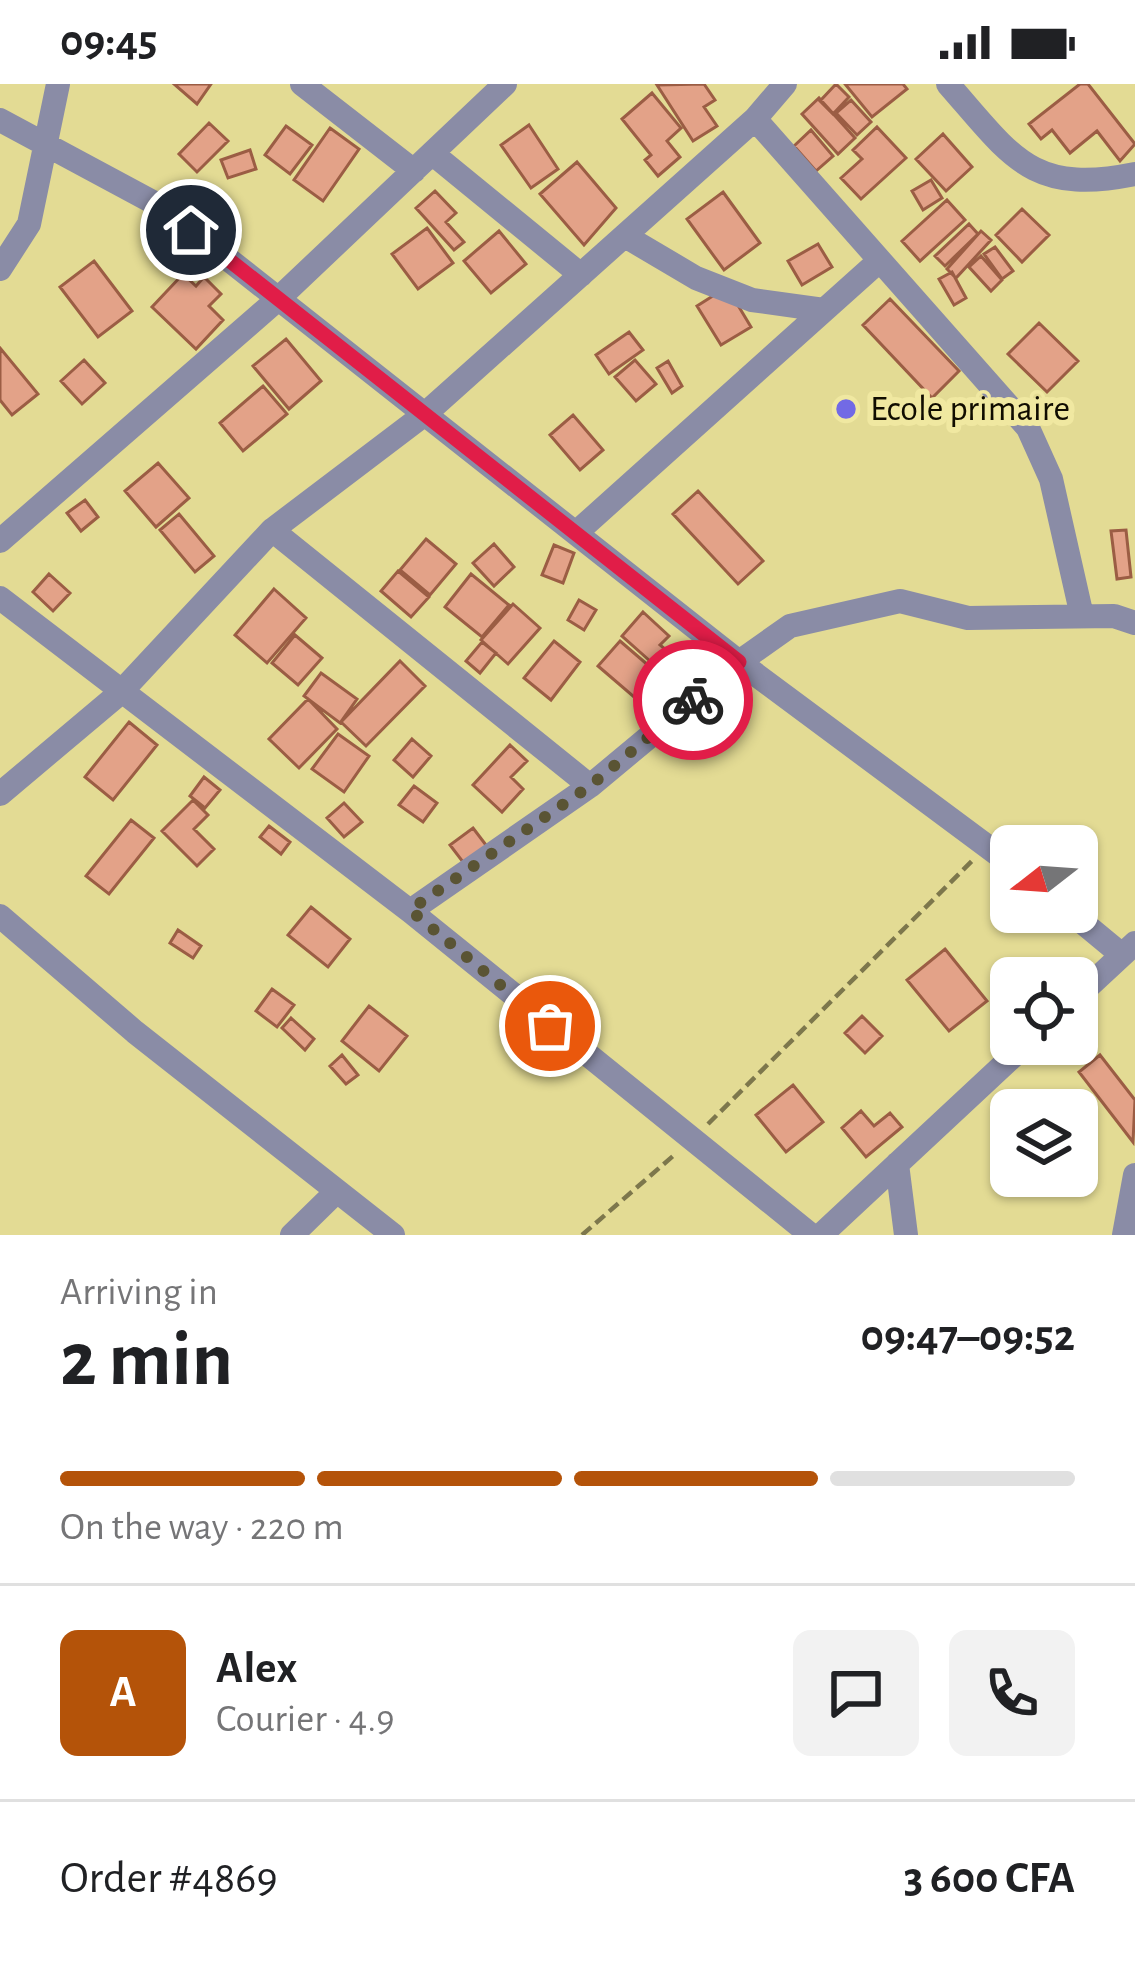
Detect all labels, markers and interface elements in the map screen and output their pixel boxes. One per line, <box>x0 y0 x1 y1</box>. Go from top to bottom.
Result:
text: 09:45 <box>60 19 158 64</box>
pin <box>140 179 242 281</box>
icon: home <box>158 197 224 263</box>
place label: Ecole primaire <box>870 391 1070 427</box>
marker: Ecole primaire <box>833 396 859 422</box>
courier <box>633 640 753 760</box>
icon: bike <box>660 667 726 733</box>
north arrow <box>990 825 1098 933</box>
map controls <box>990 825 1098 1197</box>
button: locate <box>990 957 1098 1065</box>
pin <box>499 975 601 1077</box>
icon: bag <box>517 993 583 1059</box>
button: layers <box>990 1089 1098 1197</box>
text: Arriving in <box>60 1273 218 1312</box>
text: 09:47–09:52 <box>861 1314 1075 1359</box>
text: 2 min <box>60 1322 233 1400</box>
text: On the way · 220 m <box>60 1508 344 1547</box>
button: chat <box>793 1630 919 1756</box>
button: phone <box>949 1630 1075 1756</box>
text: Alex <box>216 1646 297 1691</box>
text: A <box>109 1670 137 1715</box>
text: Courier · 4.9 <box>216 1700 395 1739</box>
text: Order #4869 <box>60 1856 278 1901</box>
text: 3 600 CFA <box>904 1856 1075 1901</box>

